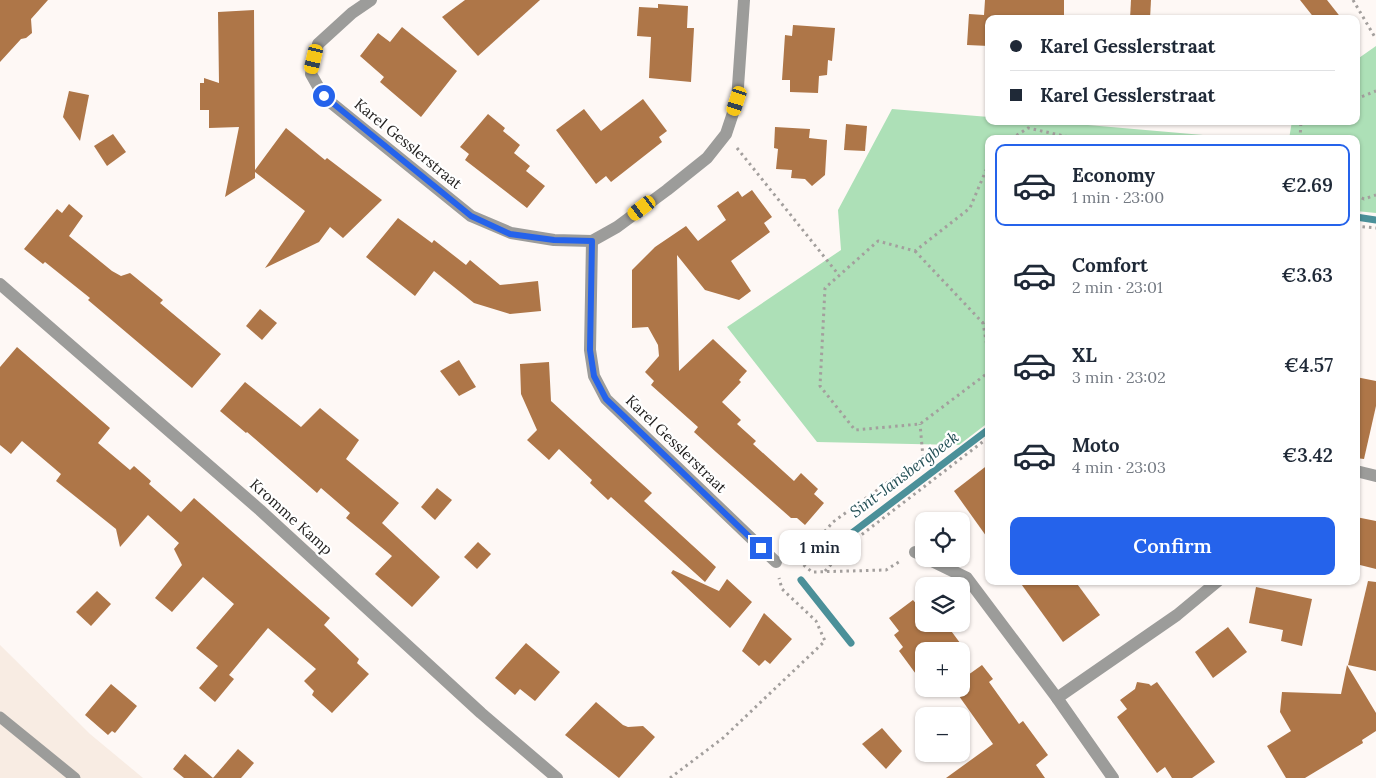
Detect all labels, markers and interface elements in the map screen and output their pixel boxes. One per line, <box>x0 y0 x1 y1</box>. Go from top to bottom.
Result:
text: Karel Gesslerstraat <box>1040 34 1215 58</box>
car <box>303 43 324 75</box>
text: Karel Gesslerstraat <box>1040 83 1215 107</box>
car <box>725 84 748 118</box>
route start <box>313 85 335 107</box>
street label: Karel Gesslerstraat <box>351 94 466 193</box>
icon: car <box>1012 163 1057 208</box>
text: Economy <box>1072 163 1155 187</box>
text: €2.69 <box>1281 173 1333 197</box>
text: 1 min · 23:00 <box>1072 187 1164 207</box>
car <box>625 193 658 223</box>
icon: car <box>1012 253 1057 298</box>
text: Comfort <box>1072 253 1148 277</box>
text: €3.63 <box>1281 263 1333 287</box>
text: 2 min · 23:01 <box>1072 277 1163 297</box>
icon: car <box>1012 343 1057 388</box>
text: XL <box>1072 343 1097 367</box>
text: €4.57 <box>1284 353 1333 377</box>
text: 3 min · 23:02 <box>1072 367 1166 387</box>
street label: Karel Gesslerstraat <box>622 391 731 497</box>
water label: Sint-Jansbergbeek <box>846 427 962 521</box>
icon: car <box>1012 433 1057 478</box>
text: Moto <box>1072 433 1119 457</box>
text: €3.42 <box>1282 443 1333 467</box>
text: 4 min · 23:03 <box>1072 457 1166 477</box>
street label: Kromme Kamp <box>246 475 337 559</box>
map controls <box>915 512 970 762</box>
button: locate <box>915 512 970 567</box>
button: Confirm <box>1010 517 1335 575</box>
callout: 1 min <box>778 530 861 566</box>
route end <box>750 537 772 559</box>
text: 1 min <box>800 537 840 557</box>
button: layers <box>915 577 970 632</box>
button: + <box>915 642 970 697</box>
button: − <box>915 707 970 762</box>

